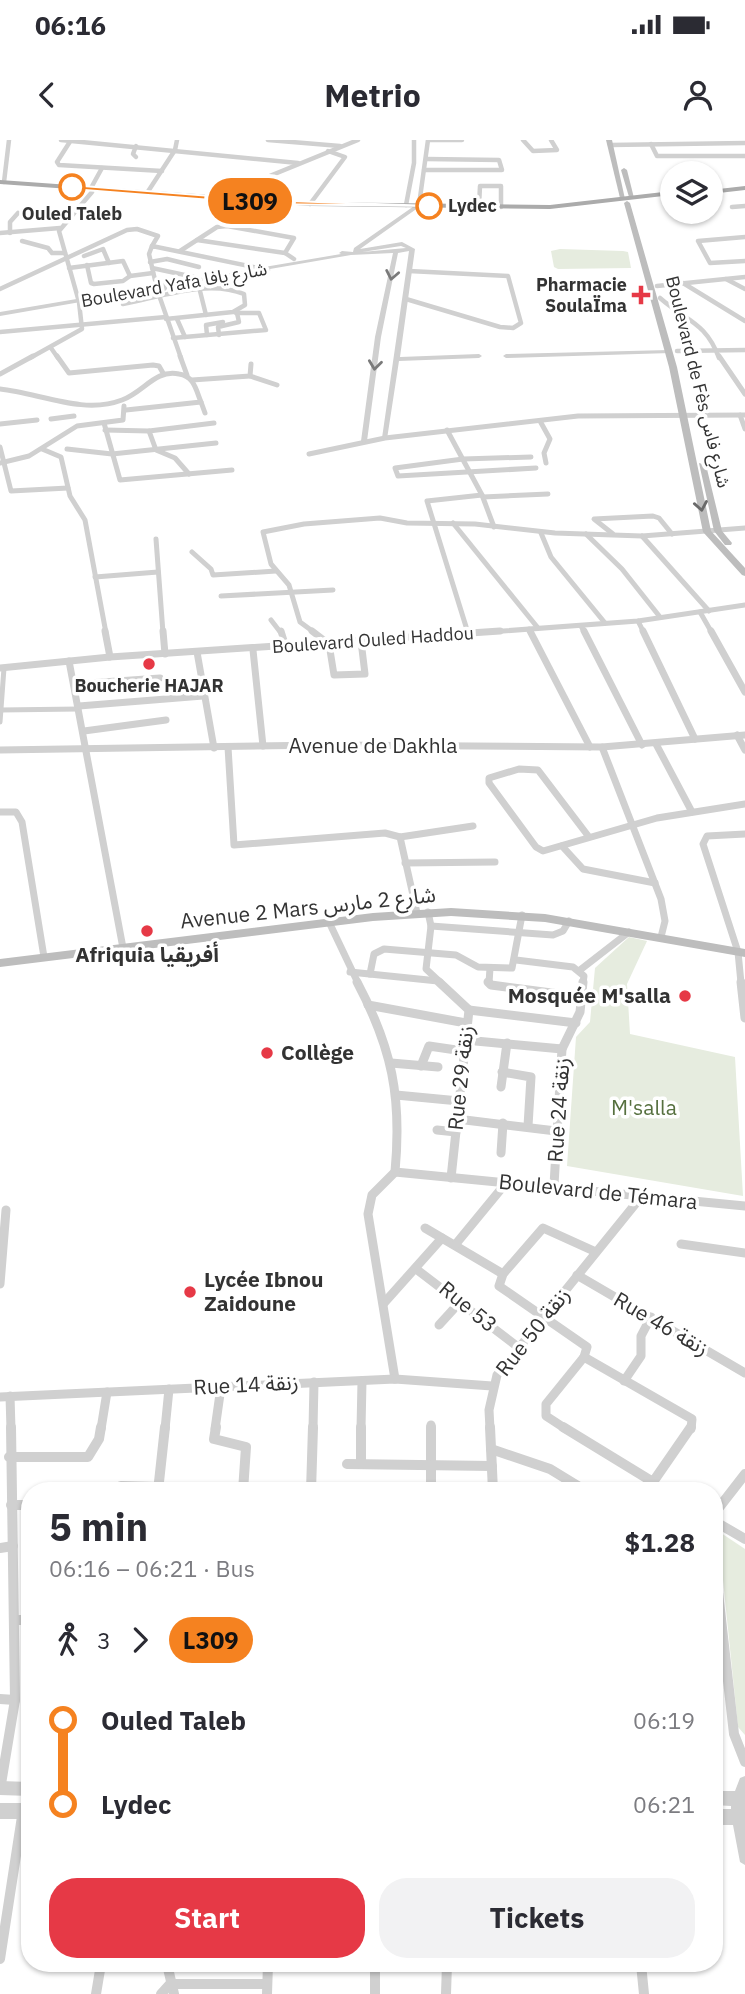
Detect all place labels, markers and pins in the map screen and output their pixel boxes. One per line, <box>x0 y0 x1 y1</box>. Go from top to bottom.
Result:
marker: Ouled Taleb <box>59 174 85 200</box>
marker: Lydec <box>416 193 442 219</box>
place label: Lydec <box>448 194 497 217</box>
place label: Ouled Taleb <box>22 202 122 225</box>
place label: Pharmacie SoulaÏma <box>536 273 627 317</box>
marker: Pharmacie SoulaÏma <box>633 287 649 303</box>
marker: Boucherie HAJAR <box>141 656 157 672</box>
place label: Boucherie HAJAR <box>74 674 224 697</box>
marker: Afriquia أفريقيا <box>139 923 155 939</box>
place label: Afriquia أفريقيا <box>75 940 219 968</box>
place label: Mosquée M'salla <box>508 981 671 1009</box>
marker: Mosquée M'salla <box>677 988 693 1004</box>
place label: Collège <box>281 1038 354 1066</box>
marker: Collège <box>259 1045 275 1061</box>
place label: Lycée Ibnou Zaidoune <box>204 1265 323 1317</box>
marker: Lycée Ibnou Zaidoune <box>182 1284 198 1300</box>

